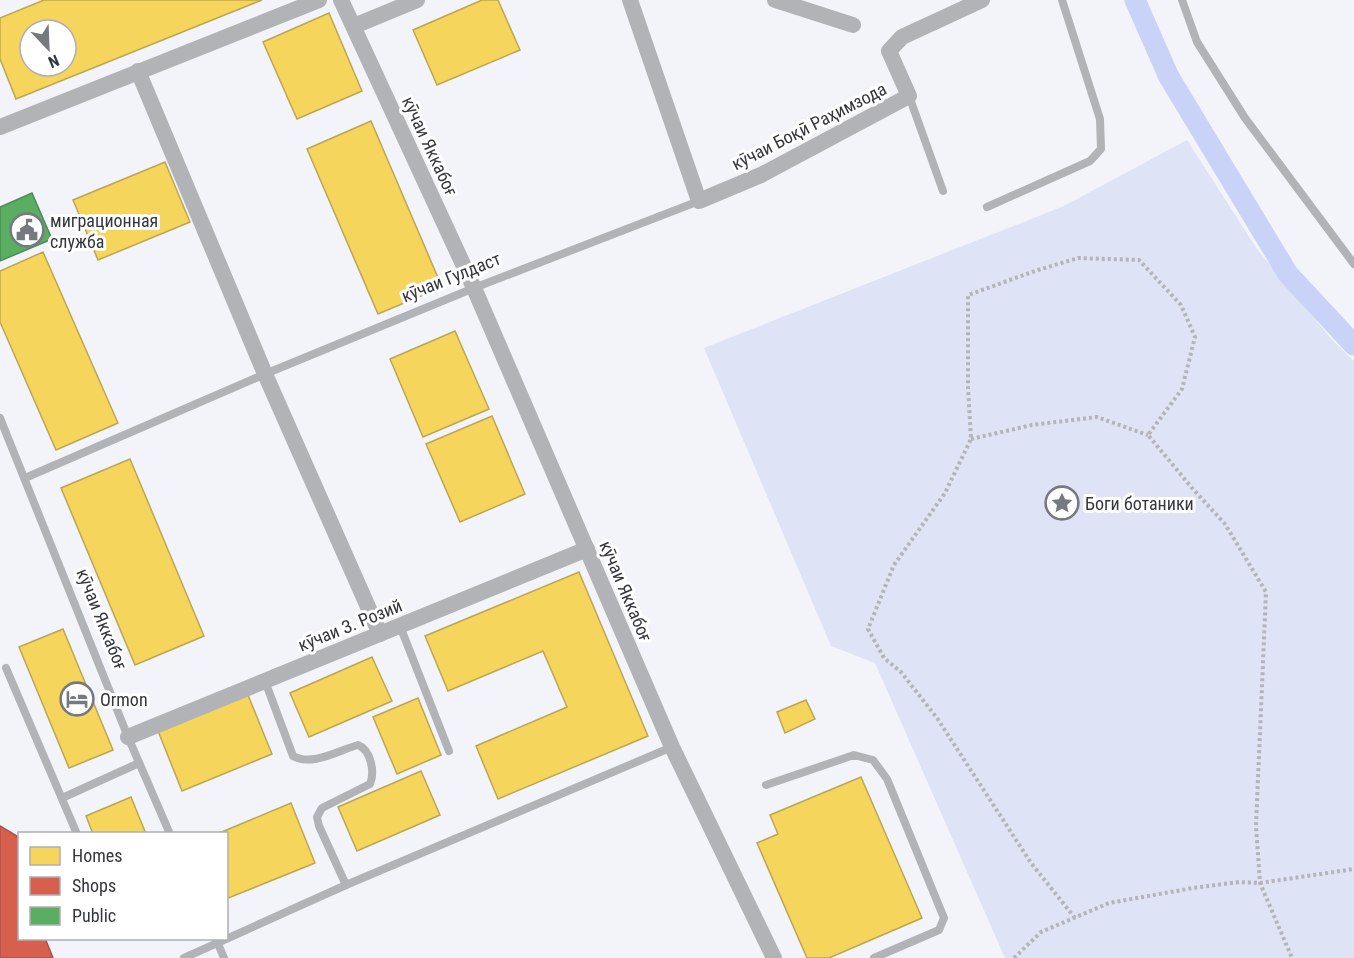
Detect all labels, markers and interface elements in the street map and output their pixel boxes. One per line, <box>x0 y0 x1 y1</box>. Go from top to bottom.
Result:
north arrow <box>18 18 78 78</box>
text: N <box>45 51 62 72</box>
street label: кӯчаи Боқӣ Раҳимзода <box>728 78 890 174</box>
street label: кӯчаи Яккабоғ <box>398 93 462 199</box>
place label: миграционная служба <box>50 210 158 252</box>
public building icon: миграционная служба <box>9 212 45 248</box>
street label: кӯчаи Гулдаст <box>398 248 504 306</box>
place icon: Боги ботаники <box>1044 485 1080 521</box>
place label: Боги ботаники <box>1085 493 1194 514</box>
street label: кӯчаи Яккабоғ <box>595 538 657 645</box>
street label: кӯчаи Яккабоғ <box>72 565 132 673</box>
street label: кӯчаи З. Розий <box>295 595 405 655</box>
hotel icon: Ormon <box>59 681 95 717</box>
place label: Ormon <box>100 689 148 710</box>
legend <box>18 832 228 940</box>
text: Homes <box>72 845 122 866</box>
text: Shops <box>72 875 116 896</box>
text: Public <box>72 905 116 926</box>

